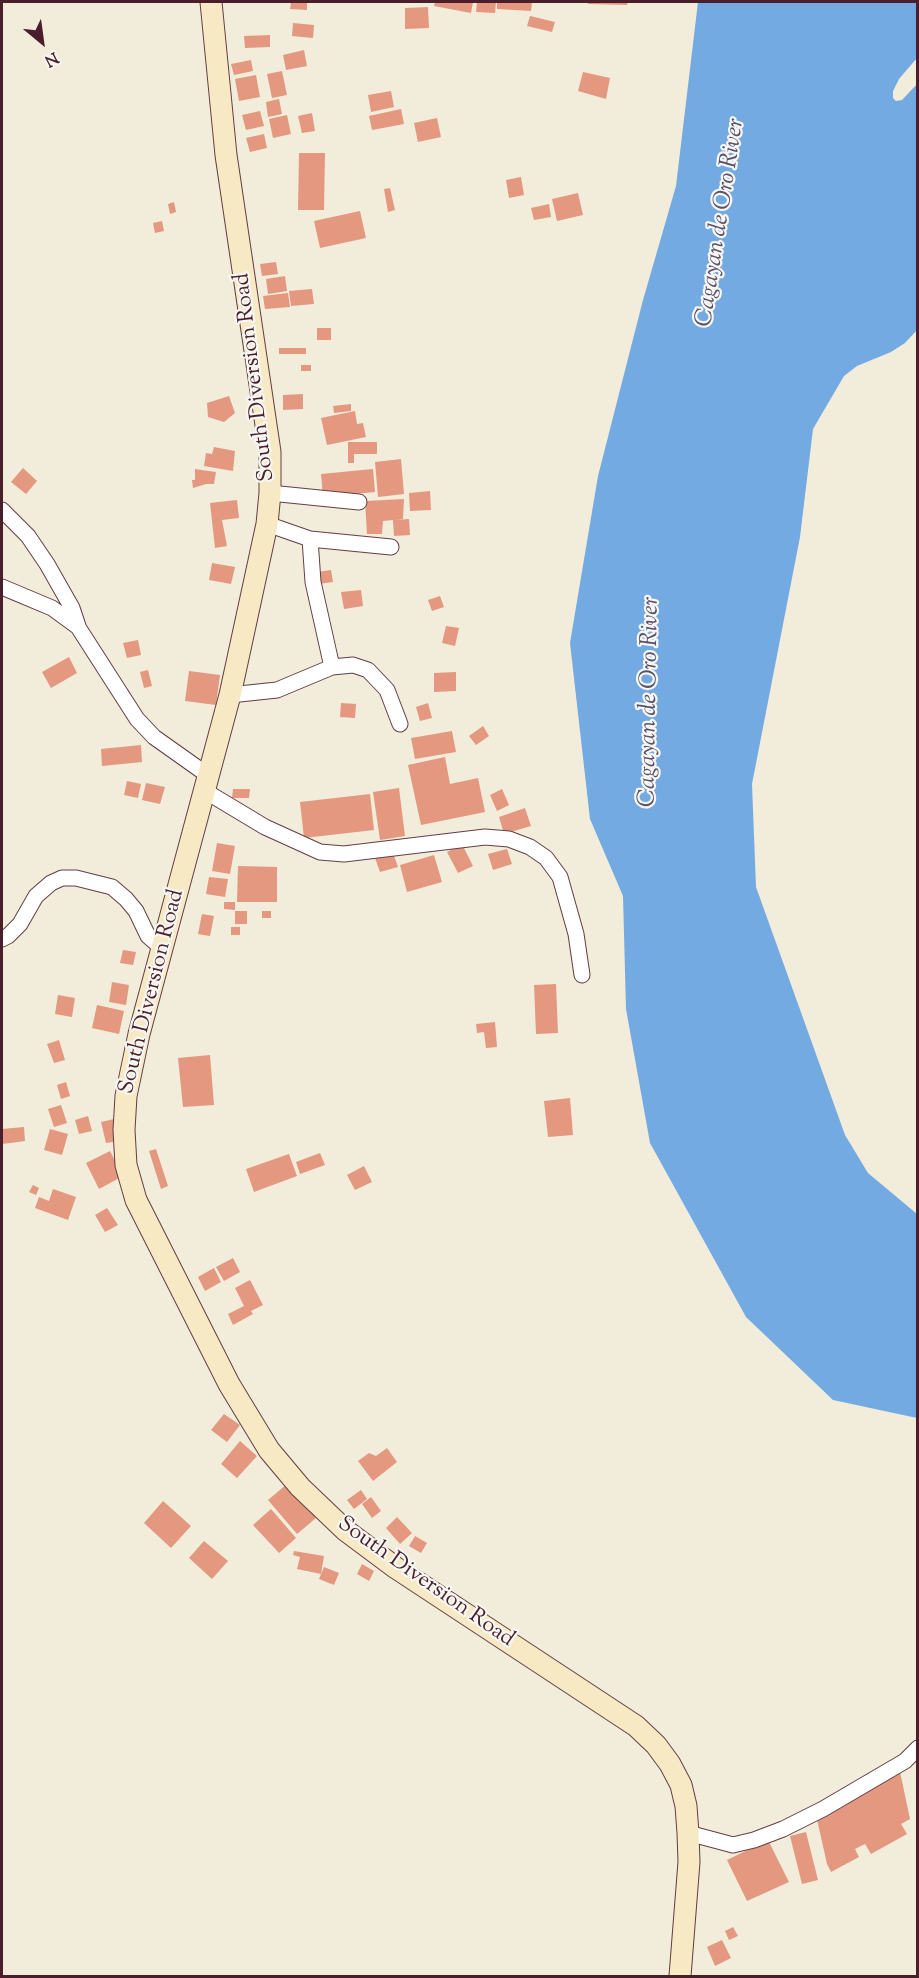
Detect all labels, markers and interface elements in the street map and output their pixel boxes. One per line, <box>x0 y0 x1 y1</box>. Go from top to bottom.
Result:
north arrow <box>12 12 72 72</box>
text: N <box>40 45 62 71</box>
water label: Cagayan de Oro River <box>691 117 753 329</box>
street label: South Diversion Road <box>230 271 282 483</box>
water label: Cagayan de Oro River <box>635 596 667 808</box>
street label: South Diversion Road <box>115 887 191 1097</box>
street label: South Diversion Road <box>331 1512 519 1654</box>

